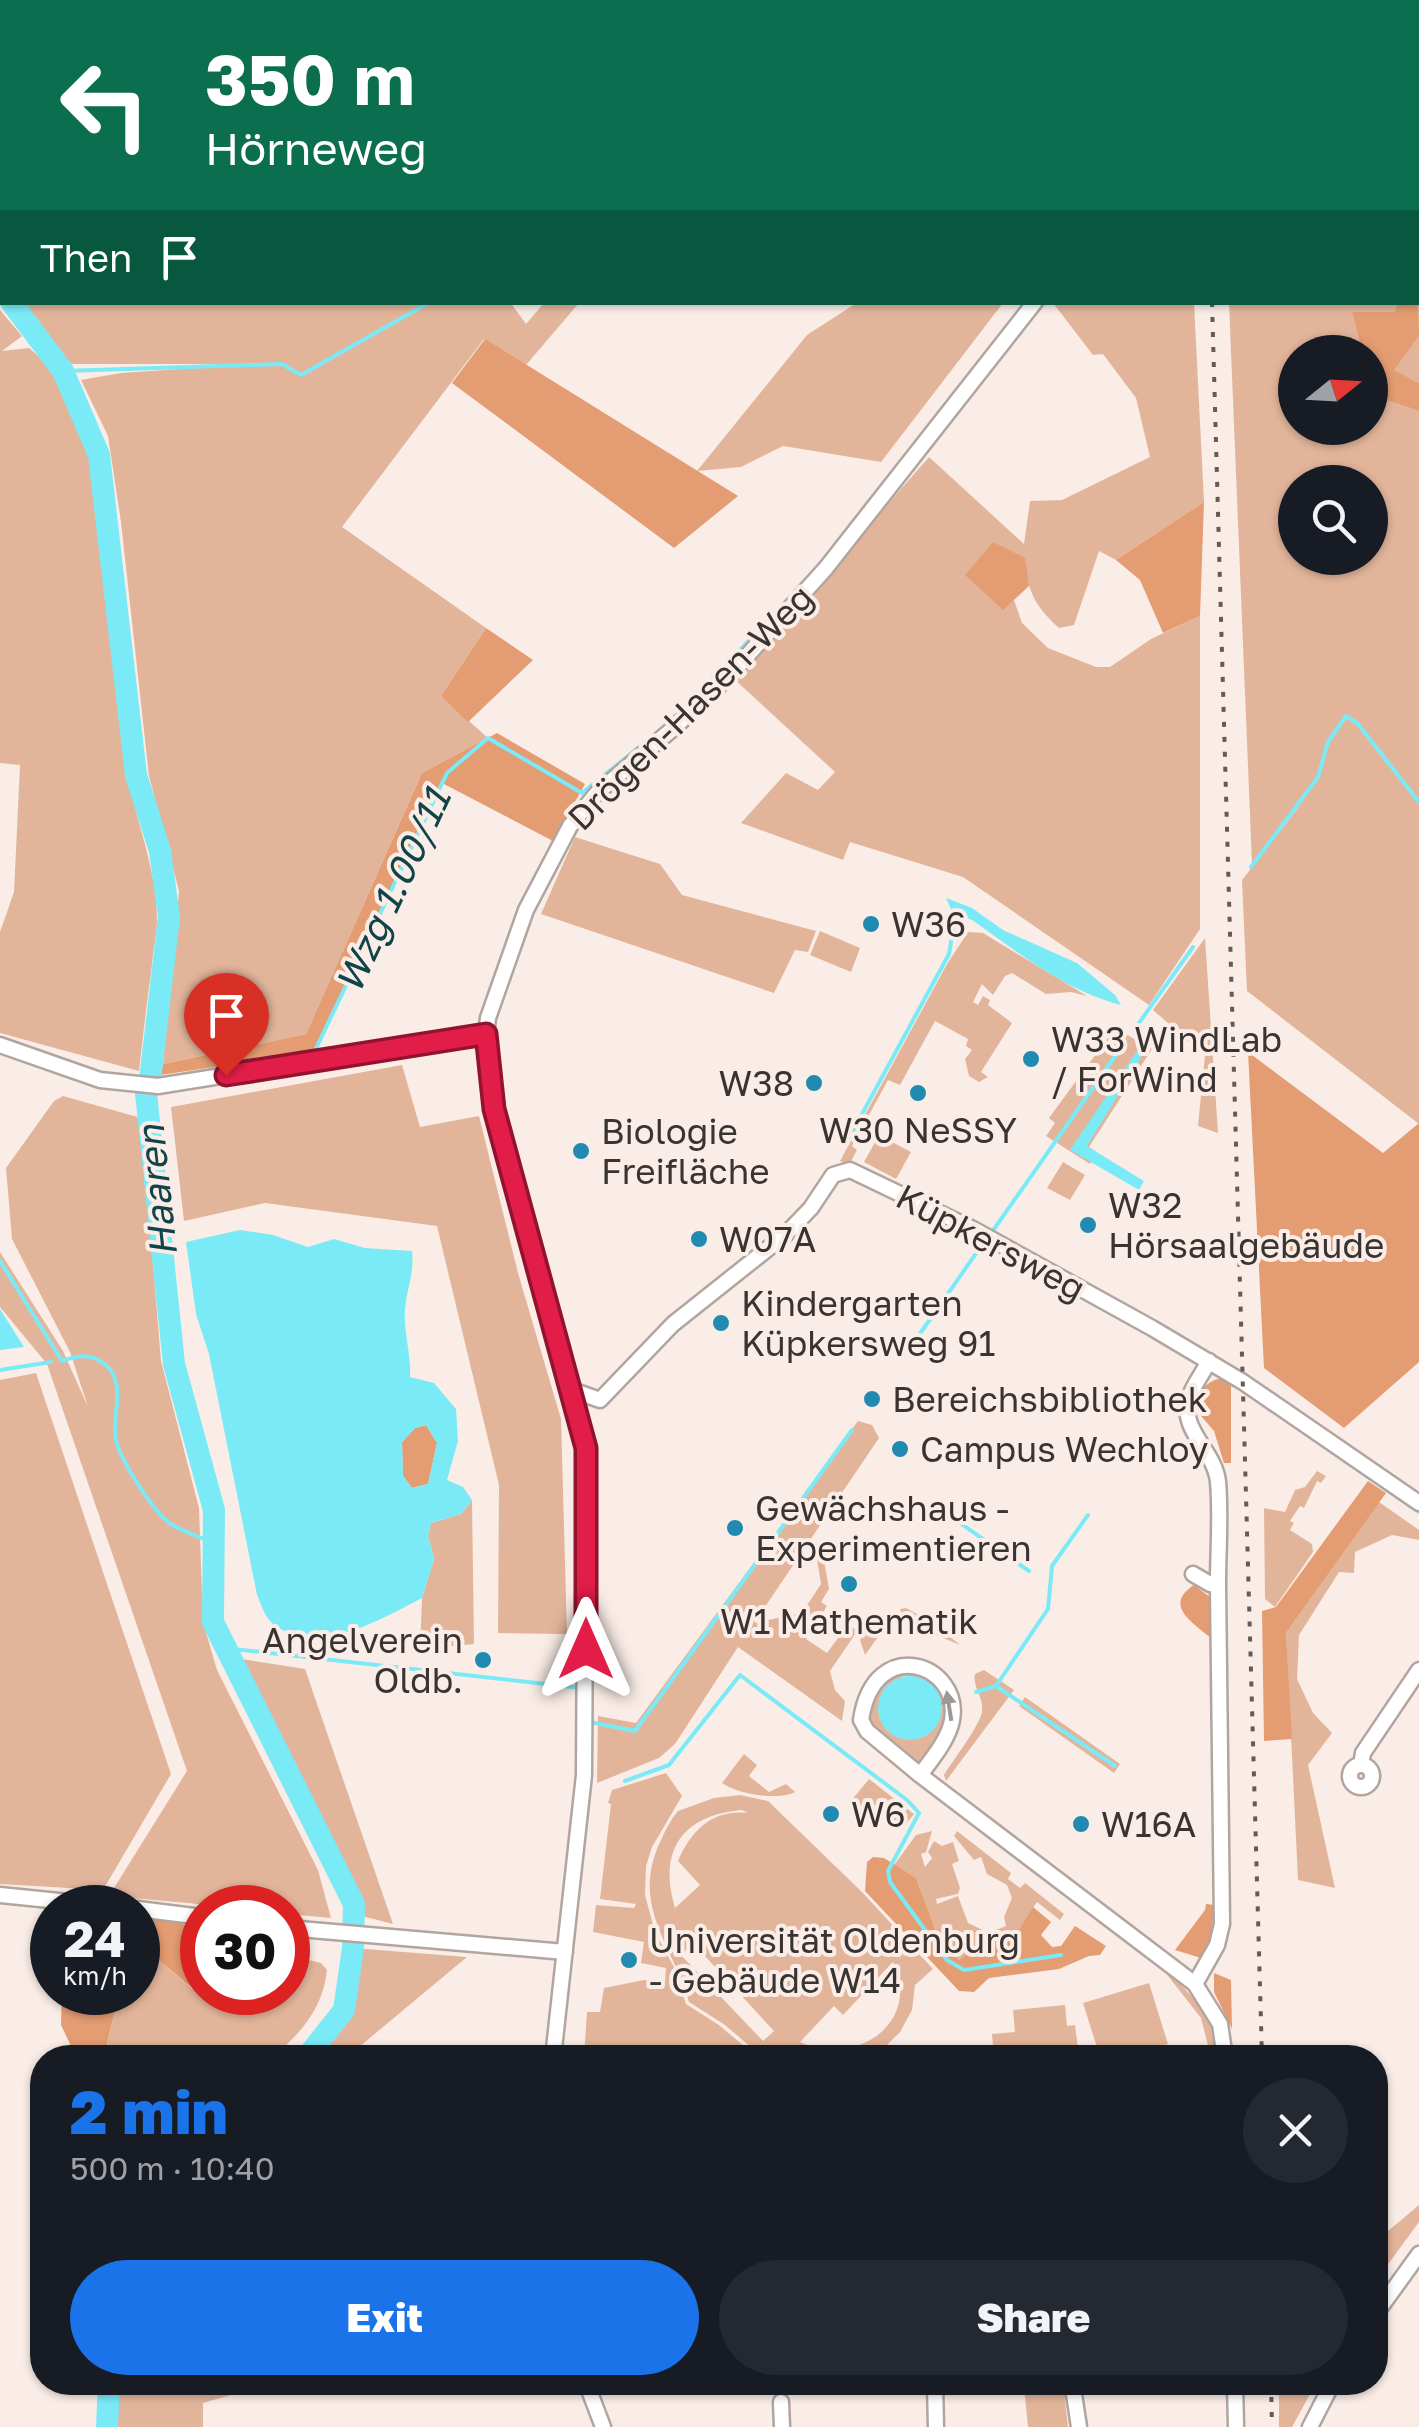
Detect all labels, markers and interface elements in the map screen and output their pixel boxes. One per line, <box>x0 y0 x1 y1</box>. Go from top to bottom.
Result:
text: 350 m <box>205 36 415 120</box>
icon: left <box>40 40 170 170</box>
text: Hörneweg <box>205 121 427 175</box>
icon: arrive <box>152 230 207 285</box>
text: Then <box>40 235 132 280</box>
north arrow <box>1278 335 1388 445</box>
map controls <box>1278 335 1388 575</box>
button: search <box>1278 465 1388 575</box>
street label: Drögen-Hasen-Weg <box>559 576 821 838</box>
water label: Wzg 1.00/11 <box>325 780 459 999</box>
place label: W36 <box>891 903 966 945</box>
marker: W36 <box>860 913 882 935</box>
pin <box>184 973 269 1076</box>
icon: arrive <box>199 988 254 1043</box>
place label: W33 WindLab / ForWind <box>1051 1018 1282 1100</box>
marker: W33 WindLab / ForWind <box>1020 1048 1042 1070</box>
place label: W38 <box>719 1062 794 1104</box>
marker: W38 <box>803 1072 825 1094</box>
marker: W30 NeSSY <box>907 1082 929 1104</box>
place label: W30 NeSSY <box>819 1109 1018 1151</box>
place label: Biologie Freifläche <box>601 1110 769 1192</box>
water label: Haaren <box>127 1122 185 1259</box>
marker: Biologie Freifläche <box>570 1140 592 1162</box>
street label: Küpkersweg <box>890 1175 1092 1309</box>
place label: W32 Hörsaalgebäude <box>1108 1184 1384 1266</box>
marker: W32 Hörsaalgebäude <box>1077 1214 1099 1236</box>
place label: W07A <box>719 1218 816 1260</box>
marker: W07A <box>688 1228 710 1250</box>
place label: Kindergarten Küpkersweg 91 <box>741 1282 995 1364</box>
marker: Kindergarten Küpkersweg 91 <box>710 1312 732 1334</box>
place label: Bereichsbibliothek <box>892 1378 1208 1420</box>
marker: Bereichsbibliothek <box>861 1388 883 1410</box>
place label: Campus Wechloy <box>920 1428 1208 1470</box>
marker: Campus Wechloy <box>889 1438 911 1460</box>
place label: Gewächshaus - Experimentieren <box>755 1487 1032 1569</box>
marker: Gewächshaus - Experimentieren <box>724 1517 746 1539</box>
marker: W1 Mathematik <box>838 1573 860 1595</box>
position arrow <box>534 1597 638 1701</box>
place label: W1 Mathematik <box>720 1600 978 1642</box>
place label: Angelverein Oldb. <box>262 1619 463 1701</box>
marker: Angelverein Oldb. <box>472 1649 494 1671</box>
one-way arrow <box>940 1690 956 1721</box>
place label: W6 <box>851 1793 906 1835</box>
marker: W6 <box>820 1803 842 1825</box>
place label: W16A <box>1101 1803 1196 1845</box>
marker: W16A <box>1070 1813 1092 1835</box>
speed limit sign: 30 <box>180 1885 310 2015</box>
text: 24 <box>64 1908 126 1968</box>
place label: Universität Oldenburg - Gebäude W14 <box>649 1919 1020 2001</box>
marker: Universität Oldenburg - Gebäude W14 <box>618 1949 640 1971</box>
text: km/h <box>63 1960 127 1991</box>
text: 2 min <box>70 2075 228 2147</box>
button: close <box>1243 2078 1348 2183</box>
text: 500 m · 10:40 <box>70 2149 274 2187</box>
button: Exit <box>70 2260 699 2375</box>
button: Share <box>719 2260 1348 2375</box>

